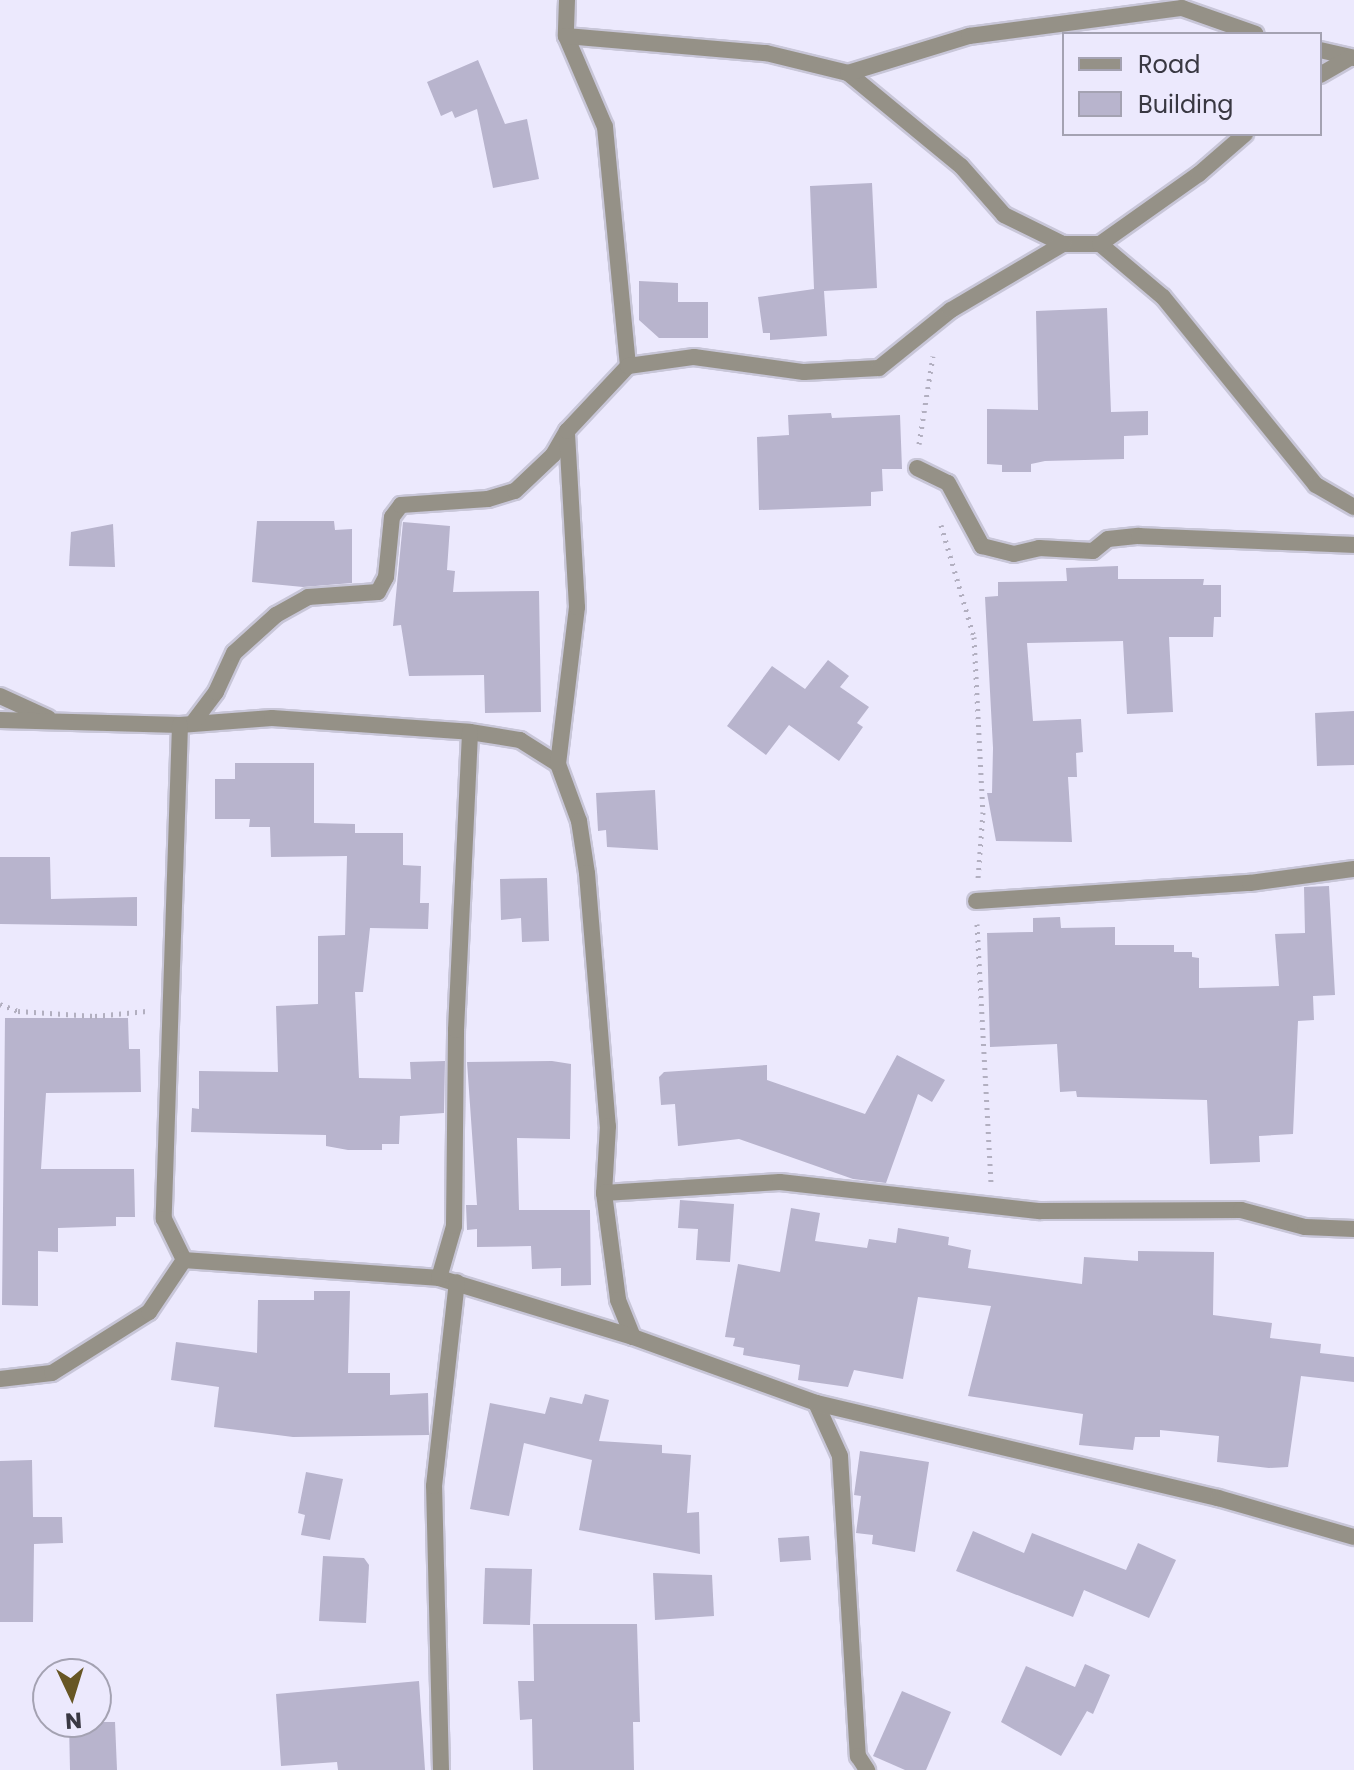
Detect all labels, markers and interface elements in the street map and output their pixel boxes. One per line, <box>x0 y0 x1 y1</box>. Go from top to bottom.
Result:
legend <box>1062 32 1322 136</box>
text: Road <box>1138 48 1200 81</box>
text: Building <box>1138 88 1234 121</box>
north arrow <box>32 1658 112 1738</box>
text: N <box>64 1704 83 1736</box>

